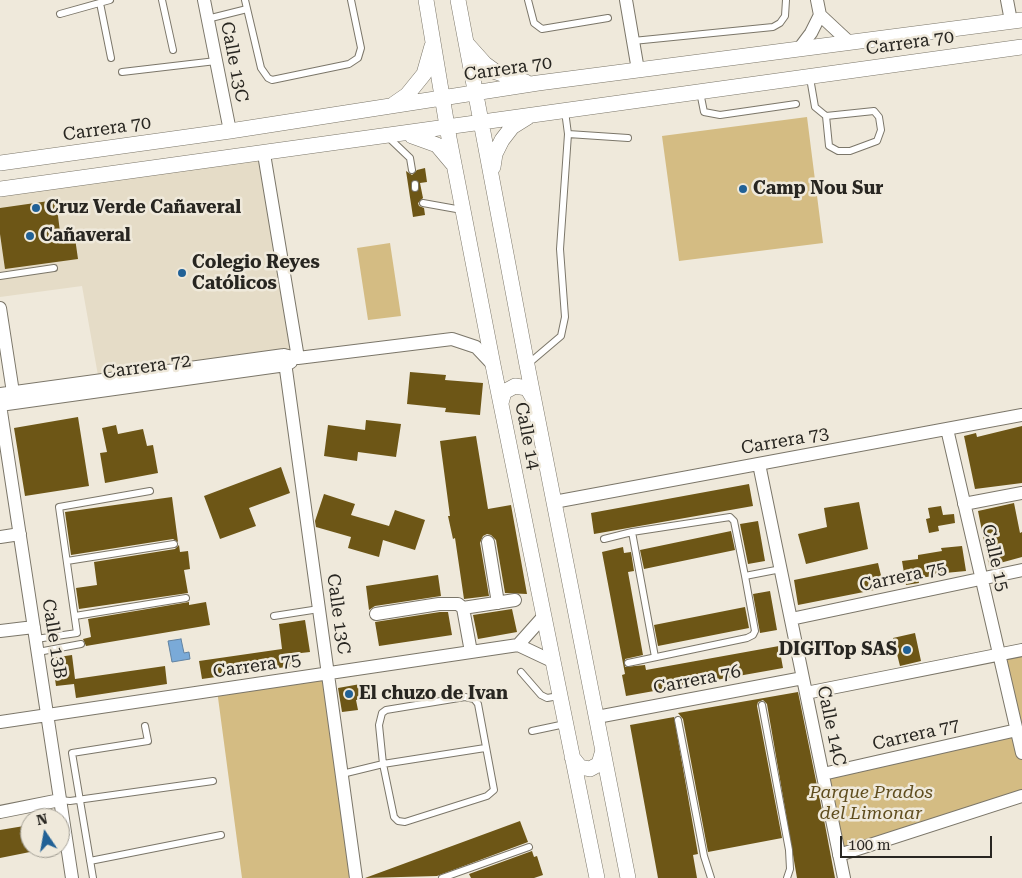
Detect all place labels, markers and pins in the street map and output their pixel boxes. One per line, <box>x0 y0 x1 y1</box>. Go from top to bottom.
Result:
place label: Camp Nou Sur <box>753 178 883 200</box>
marker: Camp Nou Sur <box>737 183 749 195</box>
place label: Cruz Verde Cañaveral <box>46 197 241 219</box>
marker: Cruz Verde Cañaveral <box>30 202 42 214</box>
place label: Cañaveral <box>40 225 131 247</box>
marker: Cañaveral <box>24 230 36 242</box>
place label: Colegio Reyes Católicos <box>192 252 320 294</box>
marker: Colegio Reyes Católicos <box>176 267 188 279</box>
place label: DIGITop SAS <box>779 639 897 661</box>
marker: DIGITop SAS <box>901 644 913 656</box>
place label: El chuzo de Ivan <box>359 683 508 705</box>
marker: El chuzo de Ivan <box>343 688 355 700</box>

